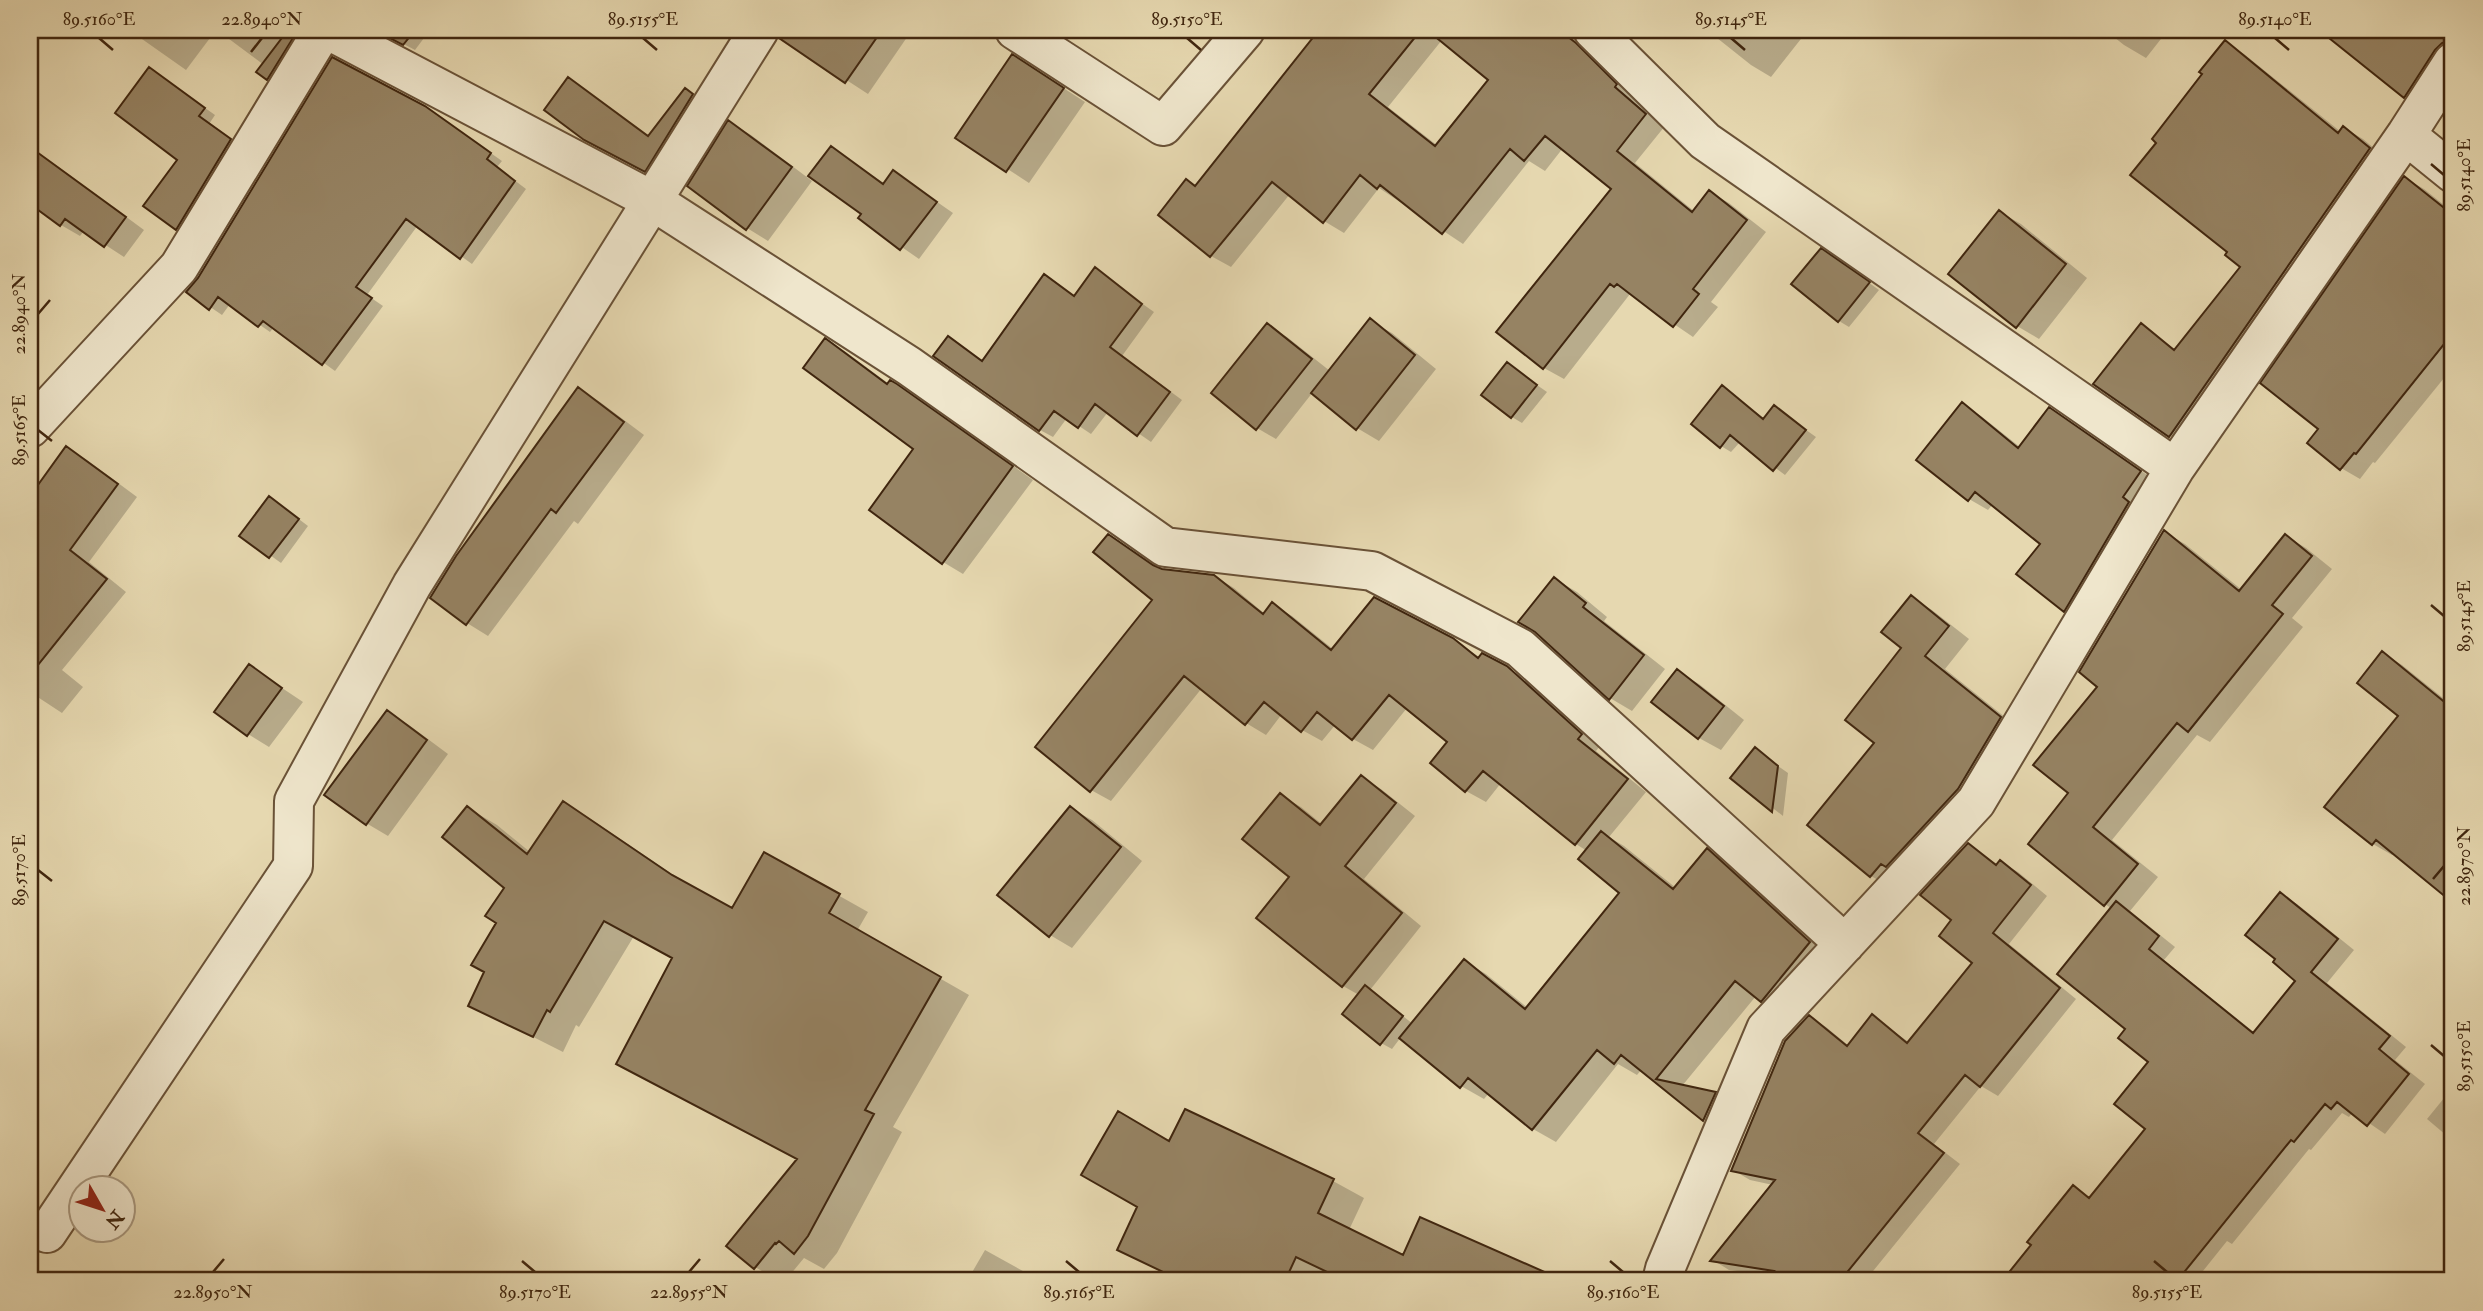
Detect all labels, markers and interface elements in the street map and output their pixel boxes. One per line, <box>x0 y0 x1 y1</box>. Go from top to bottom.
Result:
text: 89.5160°E <box>63 8 135 31</box>
text: 22.8940°N <box>222 8 302 31</box>
text: 89.5155°E <box>608 8 678 31</box>
text: 89.5150°E <box>1151 8 1223 31</box>
text: 89.5145°E <box>1695 8 1767 31</box>
text: 89.5140°E <box>2238 8 2312 31</box>
text: 89.5140°E <box>2453 138 2476 212</box>
text: 22.8940°N <box>8 274 31 354</box>
text: 89.5165°E <box>8 394 31 466</box>
text: 89.5145°E <box>2453 580 2476 652</box>
text: 22.8970°N <box>2453 826 2476 906</box>
text: 89.5170°E <box>8 834 31 906</box>
text: 89.5150°E <box>2453 1020 2476 1092</box>
north arrow <box>66 1174 136 1244</box>
text: N <box>99 1204 130 1234</box>
text: 22.8950°N <box>174 1281 252 1304</box>
text: 89.5170°E <box>499 1281 571 1304</box>
text: 22.8955°N <box>650 1281 728 1304</box>
text: 89.5165°E <box>1043 1281 1115 1304</box>
text: 89.5160°E <box>1587 1281 1659 1304</box>
text: 89.5155°E <box>2132 1281 2202 1304</box>

